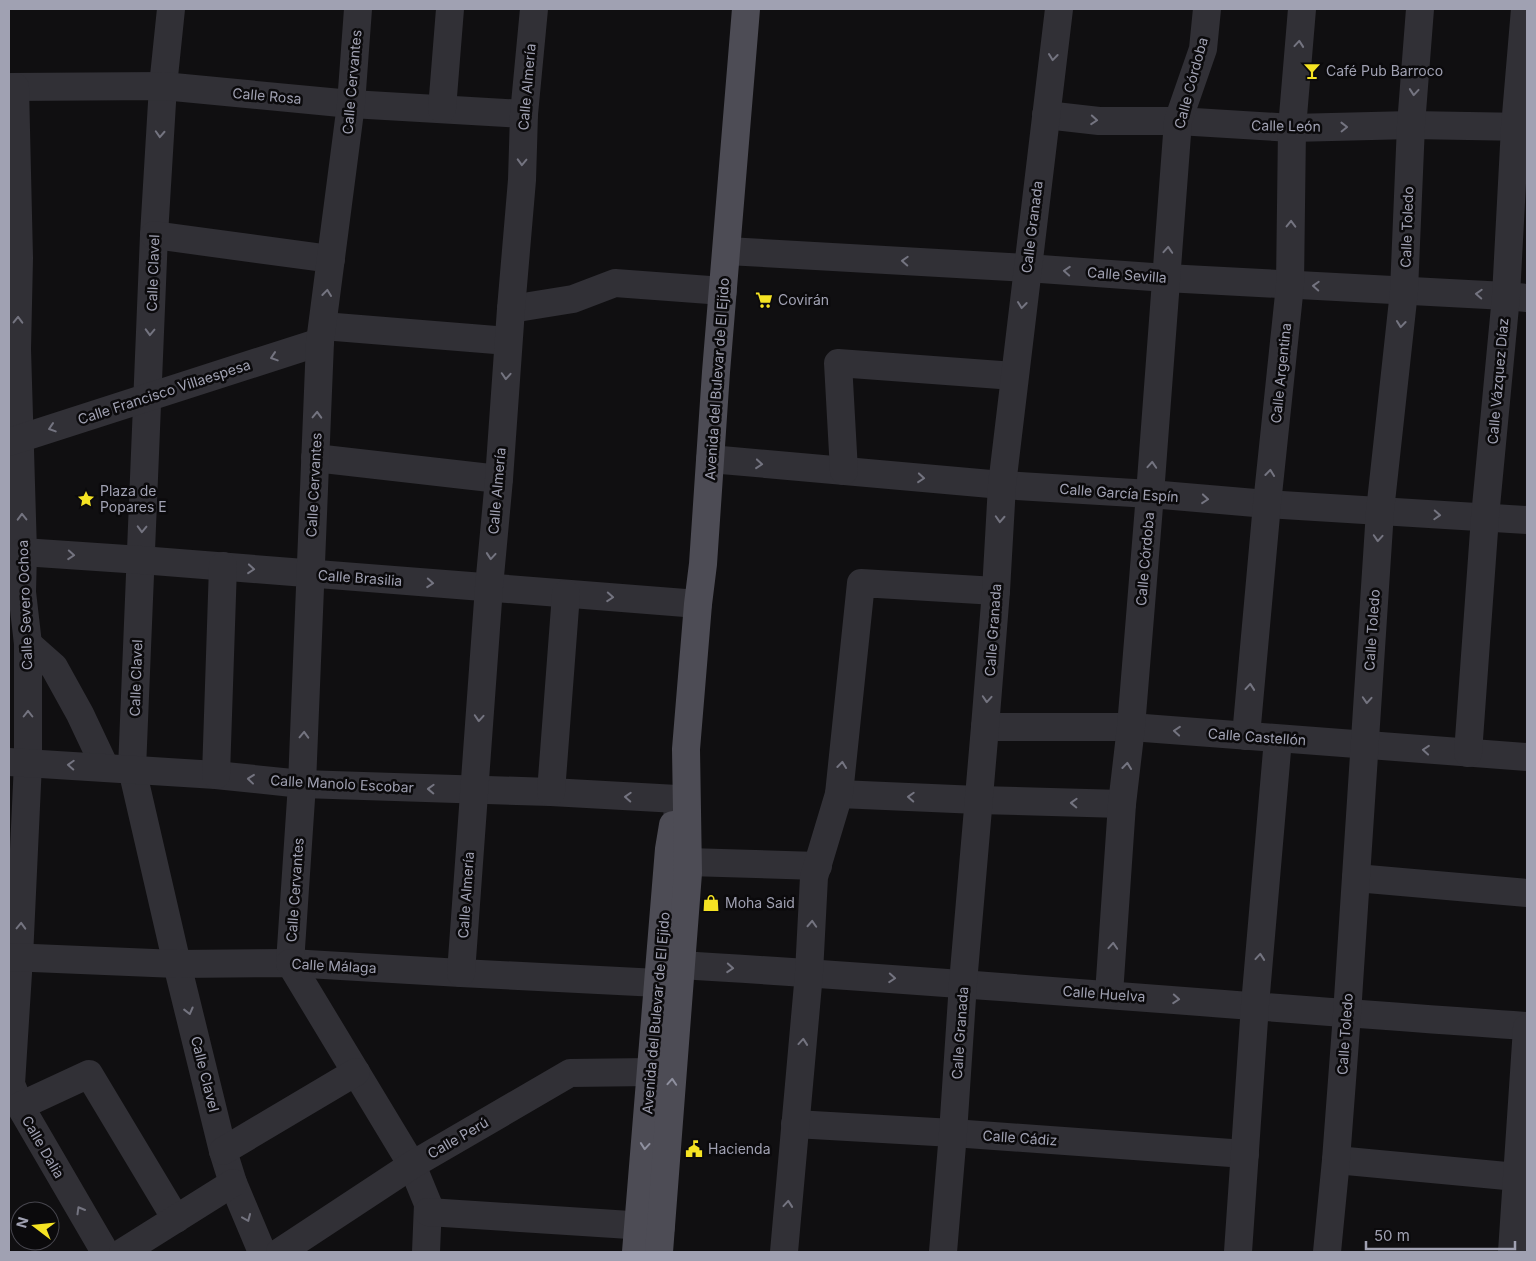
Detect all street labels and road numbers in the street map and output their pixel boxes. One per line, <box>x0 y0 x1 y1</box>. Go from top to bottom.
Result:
street label: Calle Cervantes <box>338 29 365 135</box>
street label: Calle Córdoba <box>1170 35 1211 131</box>
street label: Calle Almería <box>514 43 539 131</box>
street label: Calle Rosa <box>232 84 302 107</box>
street label: Calle León <box>1251 116 1321 135</box>
street label: Calle Granada <box>1017 180 1046 274</box>
street label: Calle Toledo <box>1397 186 1416 268</box>
street label: Calle Clavel <box>143 234 162 312</box>
street label: Calle Sevilla <box>1087 263 1167 286</box>
street label: Avenida del Bulevar de El Ejido <box>701 277 732 481</box>
street label: Calle Vázquez Díaz <box>1484 317 1511 445</box>
street label: Calle Argentina <box>1267 322 1294 424</box>
street label: Calle Francisco Villaespesa <box>75 356 252 428</box>
street label: Calle Cervantes <box>302 432 325 538</box>
street label: Calle Almería <box>484 447 509 535</box>
street label: Calle García Espín <box>1059 480 1179 505</box>
street label: Calle Córdoba <box>1132 511 1157 607</box>
street label: Calle Severo Ochoa <box>14 540 35 670</box>
street label: Calle Brasilia <box>317 566 403 589</box>
street label: Calle Granada <box>981 583 1004 677</box>
street label: Calle Toledo <box>1360 589 1383 671</box>
street label: Calle Clavel <box>126 639 145 717</box>
street label: Calle Castellón <box>1207 725 1307 748</box>
street label: Calle Manolo Escobar <box>270 771 414 796</box>
street label: Calle Cervantes <box>282 837 307 943</box>
street label: Calle Almería <box>454 851 477 939</box>
street label: Avenida del Bulevar de El Ejido <box>638 911 673 1115</box>
street label: Calle Málaga <box>291 955 377 976</box>
street label: Calle Huelva <box>1062 982 1146 1005</box>
street label: Calle Granada <box>948 986 971 1080</box>
street label: Calle Toledo <box>1333 993 1356 1075</box>
street label: Calle Clavel <box>188 1034 223 1113</box>
street label: Calle Dalia <box>19 1112 68 1181</box>
street label: Calle Perú <box>424 1113 491 1162</box>
street label: Calle Cádiz <box>982 1126 1058 1149</box>

